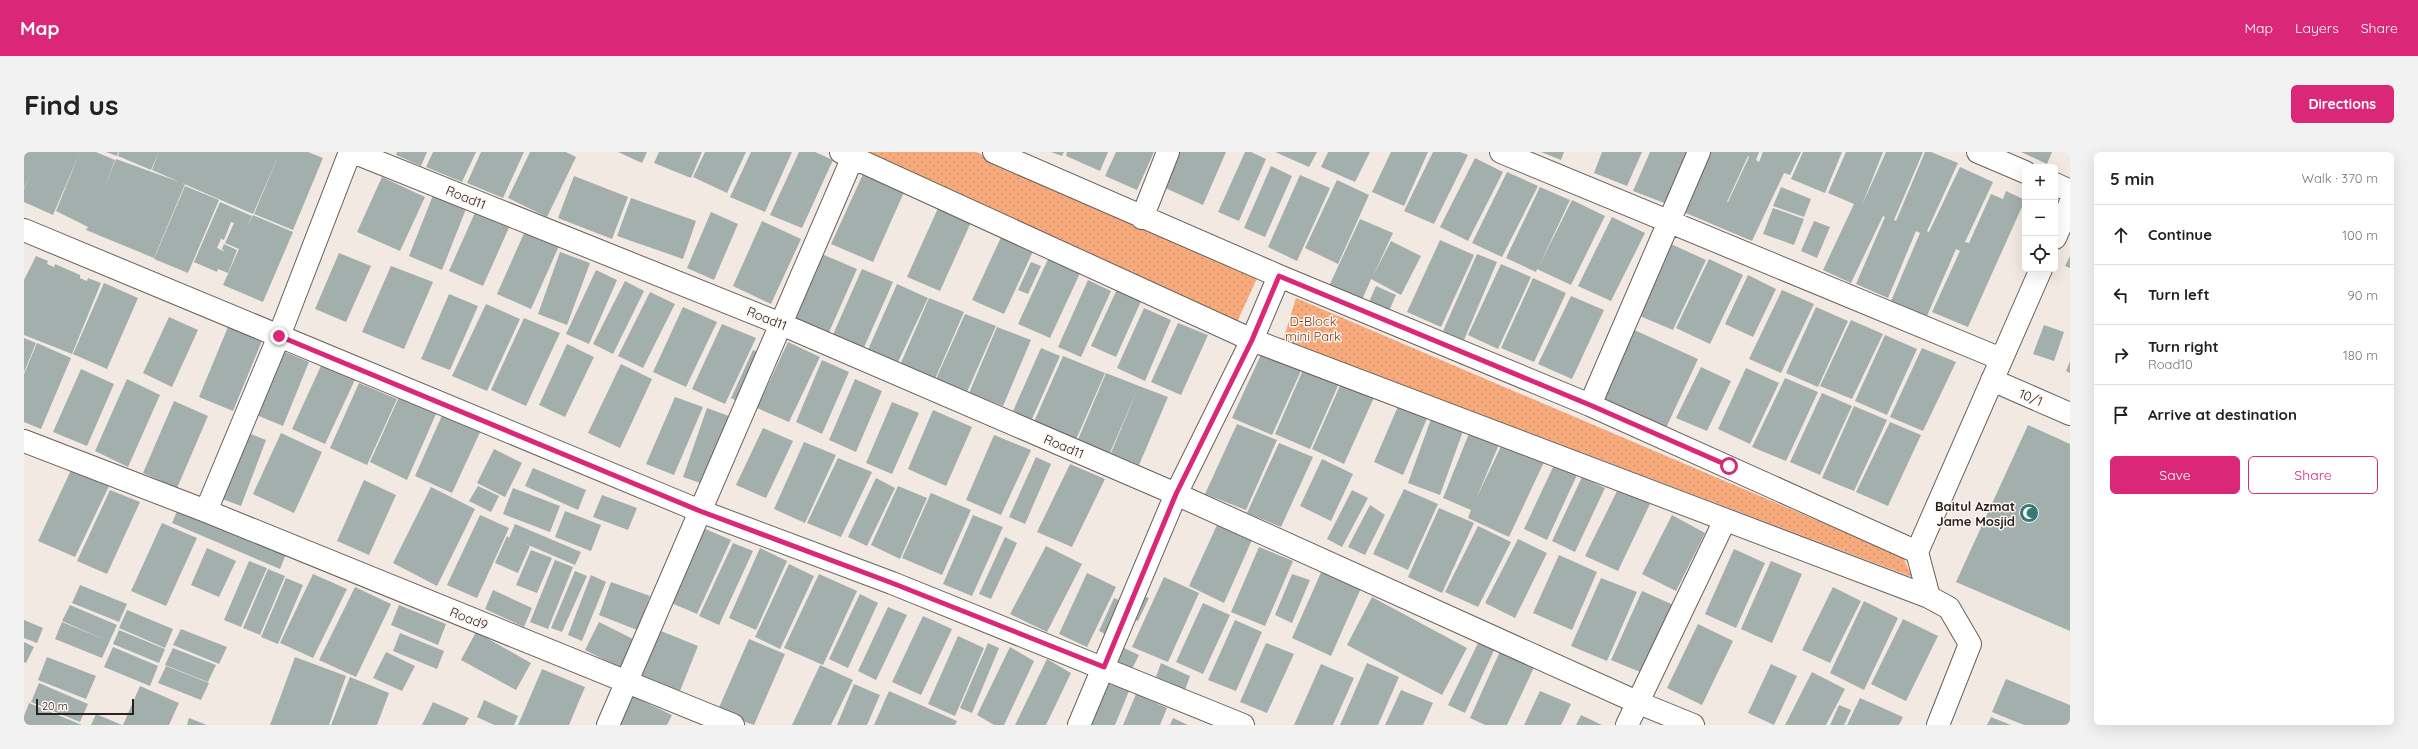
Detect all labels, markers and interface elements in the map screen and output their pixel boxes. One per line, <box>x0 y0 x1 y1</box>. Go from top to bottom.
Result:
text: Map <box>20 16 59 40</box>
text: Map <box>2244 19 2273 37</box>
text: Layers <box>2295 19 2339 37</box>
text: Share <box>2361 19 2398 37</box>
button: Directions <box>2291 85 2394 123</box>
text: Find us <box>24 87 118 122</box>
map controls <box>2022 164 2058 272</box>
button: + <box>2022 164 2058 200</box>
text: 5 min <box>2110 168 2154 189</box>
text: Walk · 370 m <box>2301 170 2378 186</box>
street label: Road11 <box>444 182 488 212</box>
button: − <box>2022 200 2058 236</box>
icon: ahead <box>2110 224 2132 246</box>
text: Continue <box>2148 225 2212 244</box>
text: 100 m <box>2342 227 2378 243</box>
button: locate <box>2022 236 2058 272</box>
icon: left <box>2110 284 2132 306</box>
text: Turn left <box>2148 285 2210 304</box>
text: 90 m <box>2348 287 2378 303</box>
street label: Road11 <box>745 303 789 333</box>
park label: D-Block mini Park <box>1285 313 1341 344</box>
route end <box>270 327 288 345</box>
text: Turn right <box>2148 337 2219 356</box>
icon: right <box>2110 344 2132 366</box>
text: 180 m <box>2343 347 2378 363</box>
text: Road10 <box>2148 356 2193 372</box>
street label: 10/1 <box>2017 385 2045 409</box>
icon: arrive <box>2110 404 2132 426</box>
text: Arrive at destination <box>2148 405 2297 424</box>
street label: Road11 <box>1042 430 1086 462</box>
button: Save <box>2110 456 2240 494</box>
button: Share <box>2248 456 2378 494</box>
route start <box>1720 457 1738 475</box>
place label: Baitul Azmat Jame Mosjid <box>1935 498 2015 529</box>
mosque icon: Baitul Azmat Jame Mosjid <box>2018 502 2040 524</box>
street label: Road9 <box>448 603 490 633</box>
scale bar <box>36 697 134 716</box>
text: 20 m <box>42 699 68 713</box>

